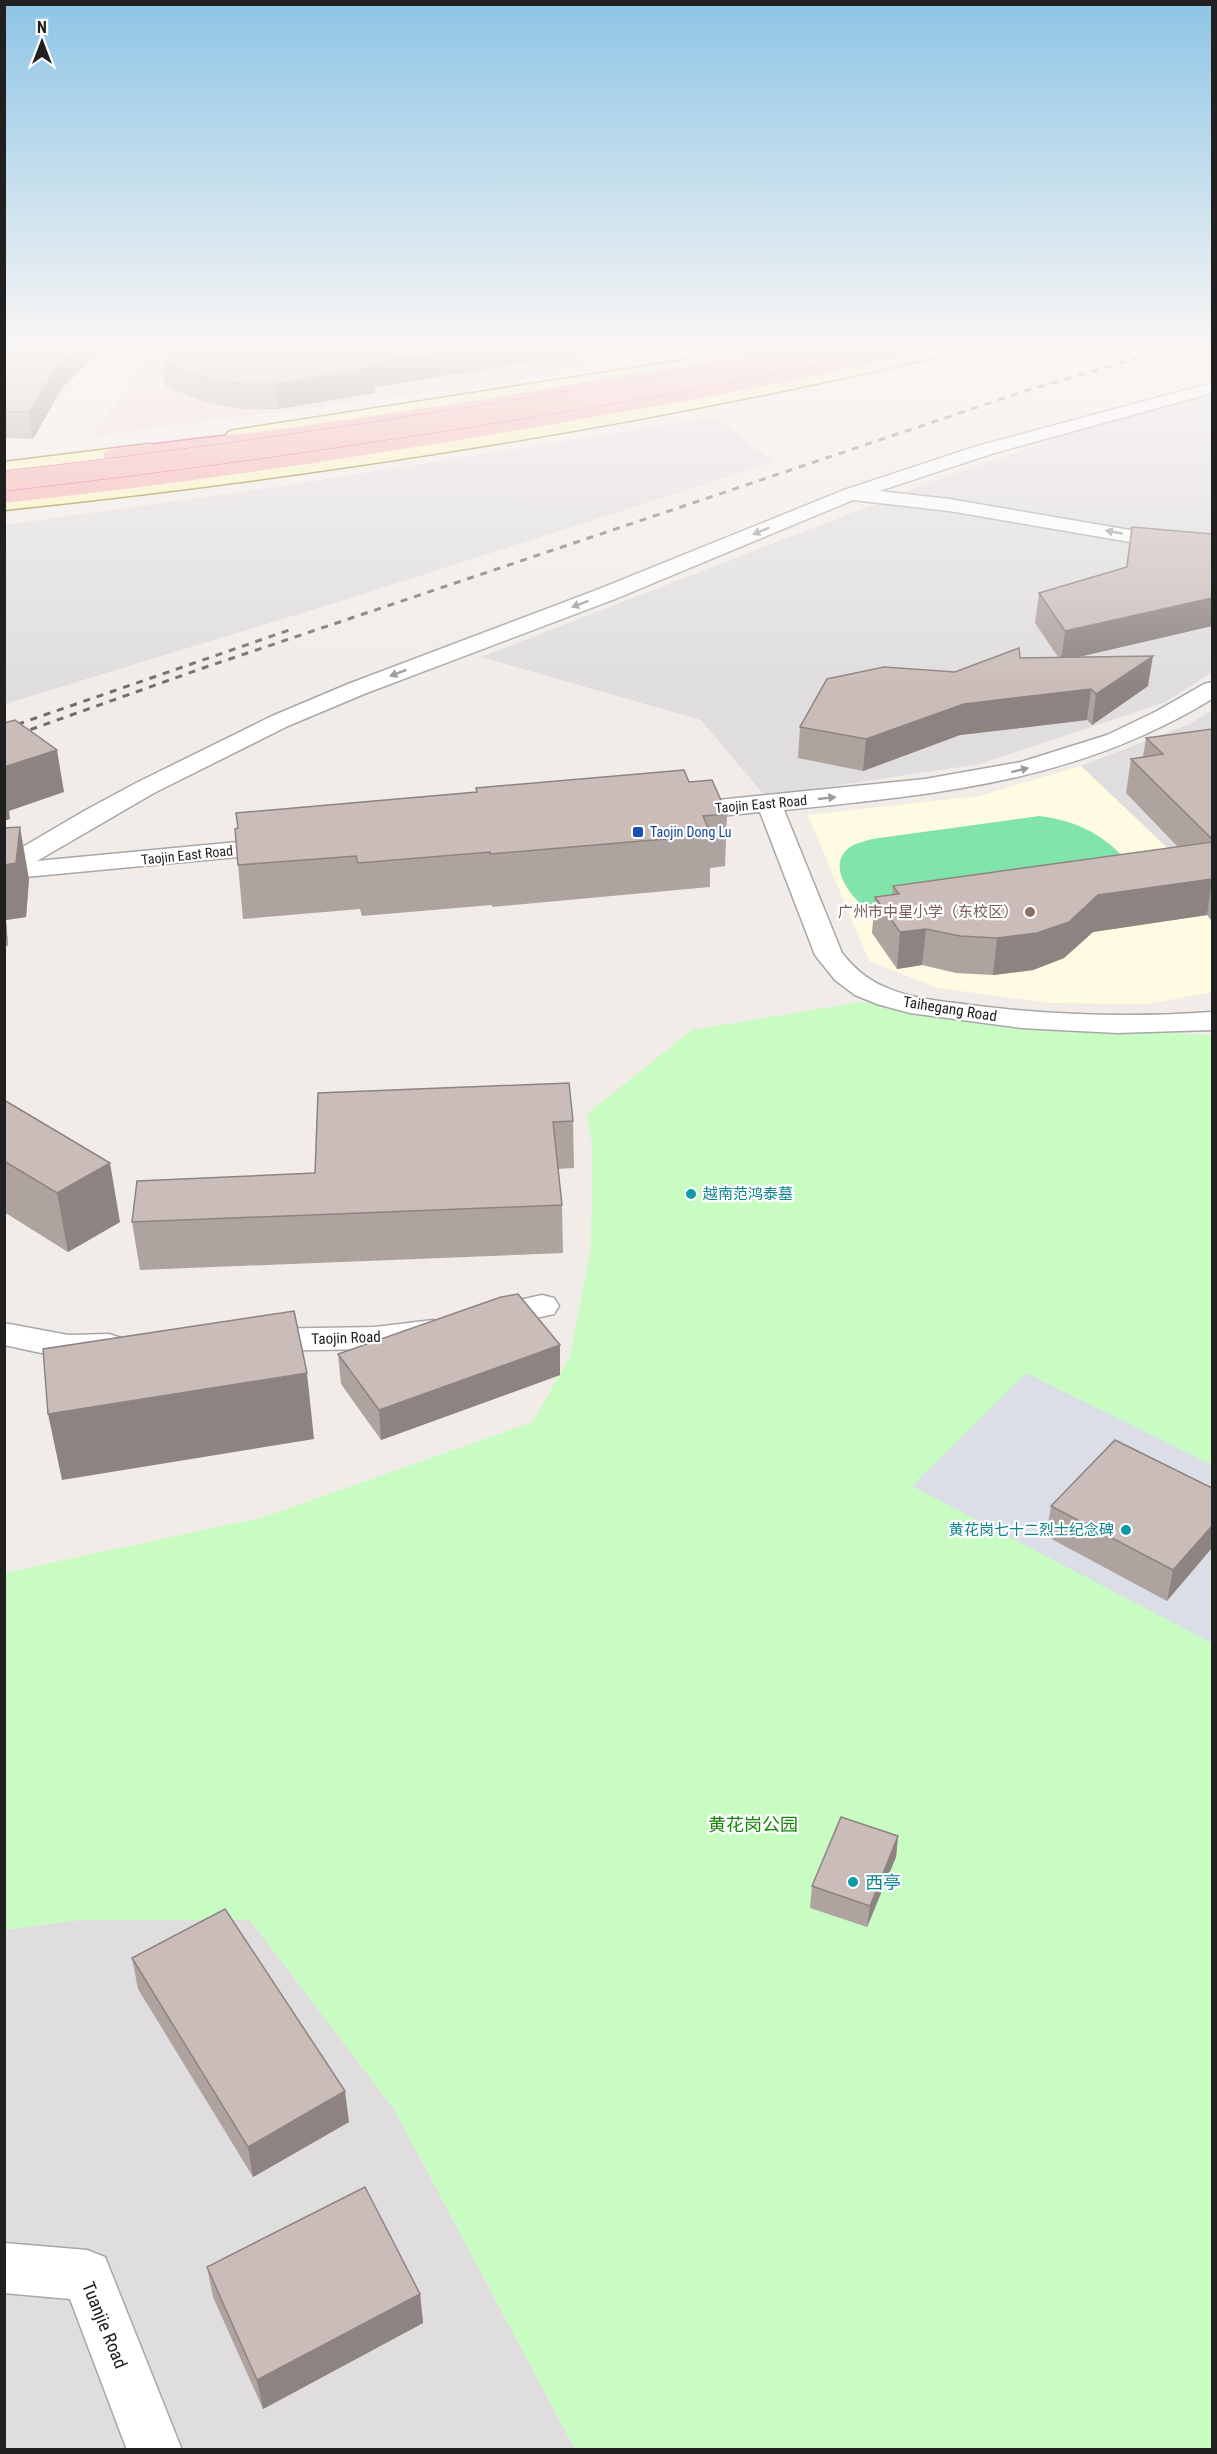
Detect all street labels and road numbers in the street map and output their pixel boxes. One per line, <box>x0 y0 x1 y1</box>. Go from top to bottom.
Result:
street label: Taojin East Road <box>714 792 808 816</box>
street label: Taojin East Road <box>140 842 234 868</box>
street label: Taihegang Road <box>902 993 998 1025</box>
street label: Taojin Road <box>311 1328 381 1348</box>
street label: Tuanjie Road <box>78 2279 132 2371</box>

